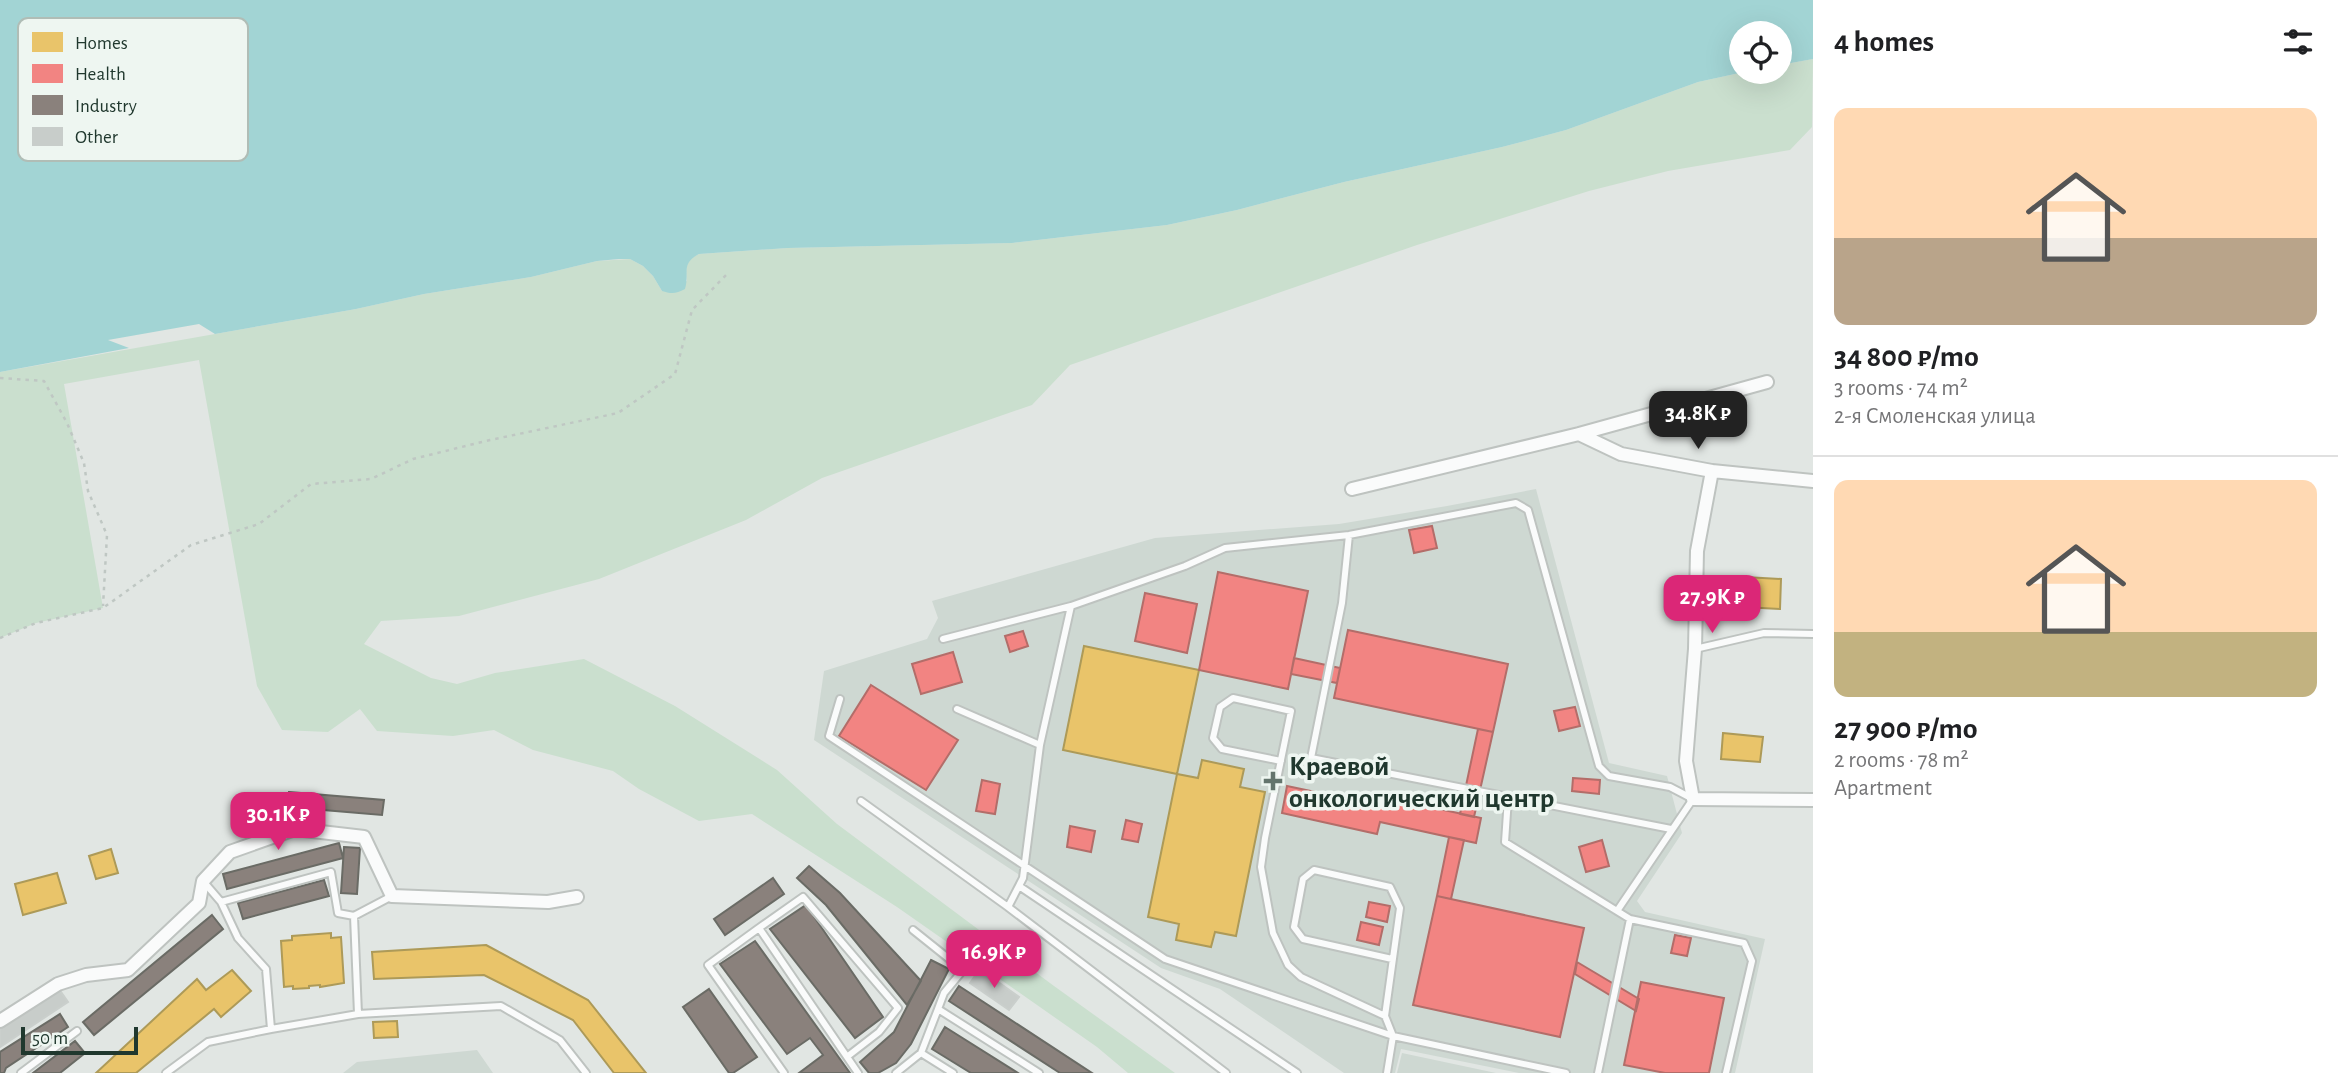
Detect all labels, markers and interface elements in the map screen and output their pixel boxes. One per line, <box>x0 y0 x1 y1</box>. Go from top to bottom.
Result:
legend <box>18 18 248 161</box>
map controls <box>1729 21 1792 84</box>
button: locate <box>1729 21 1792 84</box>
icon: filters <box>2279 23 2317 61</box>
text: 4 homes <box>1834 27 1934 57</box>
text: Homes <box>75 34 128 53</box>
text: Health <box>75 65 126 84</box>
text: Industry <box>75 97 137 116</box>
text: Other <box>75 128 118 147</box>
icon: home <box>2013 154 2139 280</box>
text: 34 800 ₽/mo <box>1834 342 1979 372</box>
text: 3 rooms · 74 m² <box>1834 377 1968 400</box>
pin: 34.8K ₽ <box>1633 392 1763 451</box>
text: 34.8K ₽ <box>1665 402 1731 425</box>
text: 2-я Смоленская улица <box>1834 405 2036 428</box>
icon: home <box>2013 526 2139 652</box>
pin: 27.9K ₽ <box>1647 576 1777 635</box>
text: 27.9K ₽ <box>1680 586 1744 609</box>
text: 27 900 ₽/mo <box>1834 714 1978 744</box>
text: 2 rooms · 78 m² <box>1834 749 1969 772</box>
place label: Краевой онкологический центр <box>1289 753 1554 813</box>
marker: Краевой онкологический центр <box>1263 771 1283 791</box>
text: Apartment <box>1834 777 1932 800</box>
pin: 30.1K ₽ <box>213 792 343 852</box>
text: 30.1K ₽ <box>246 803 310 826</box>
pin: 16.9K ₽ <box>929 930 1059 990</box>
text: 16.9K ₽ <box>962 941 1026 964</box>
scale bar <box>21 1024 138 1056</box>
text: 50 m <box>32 1029 68 1048</box>

